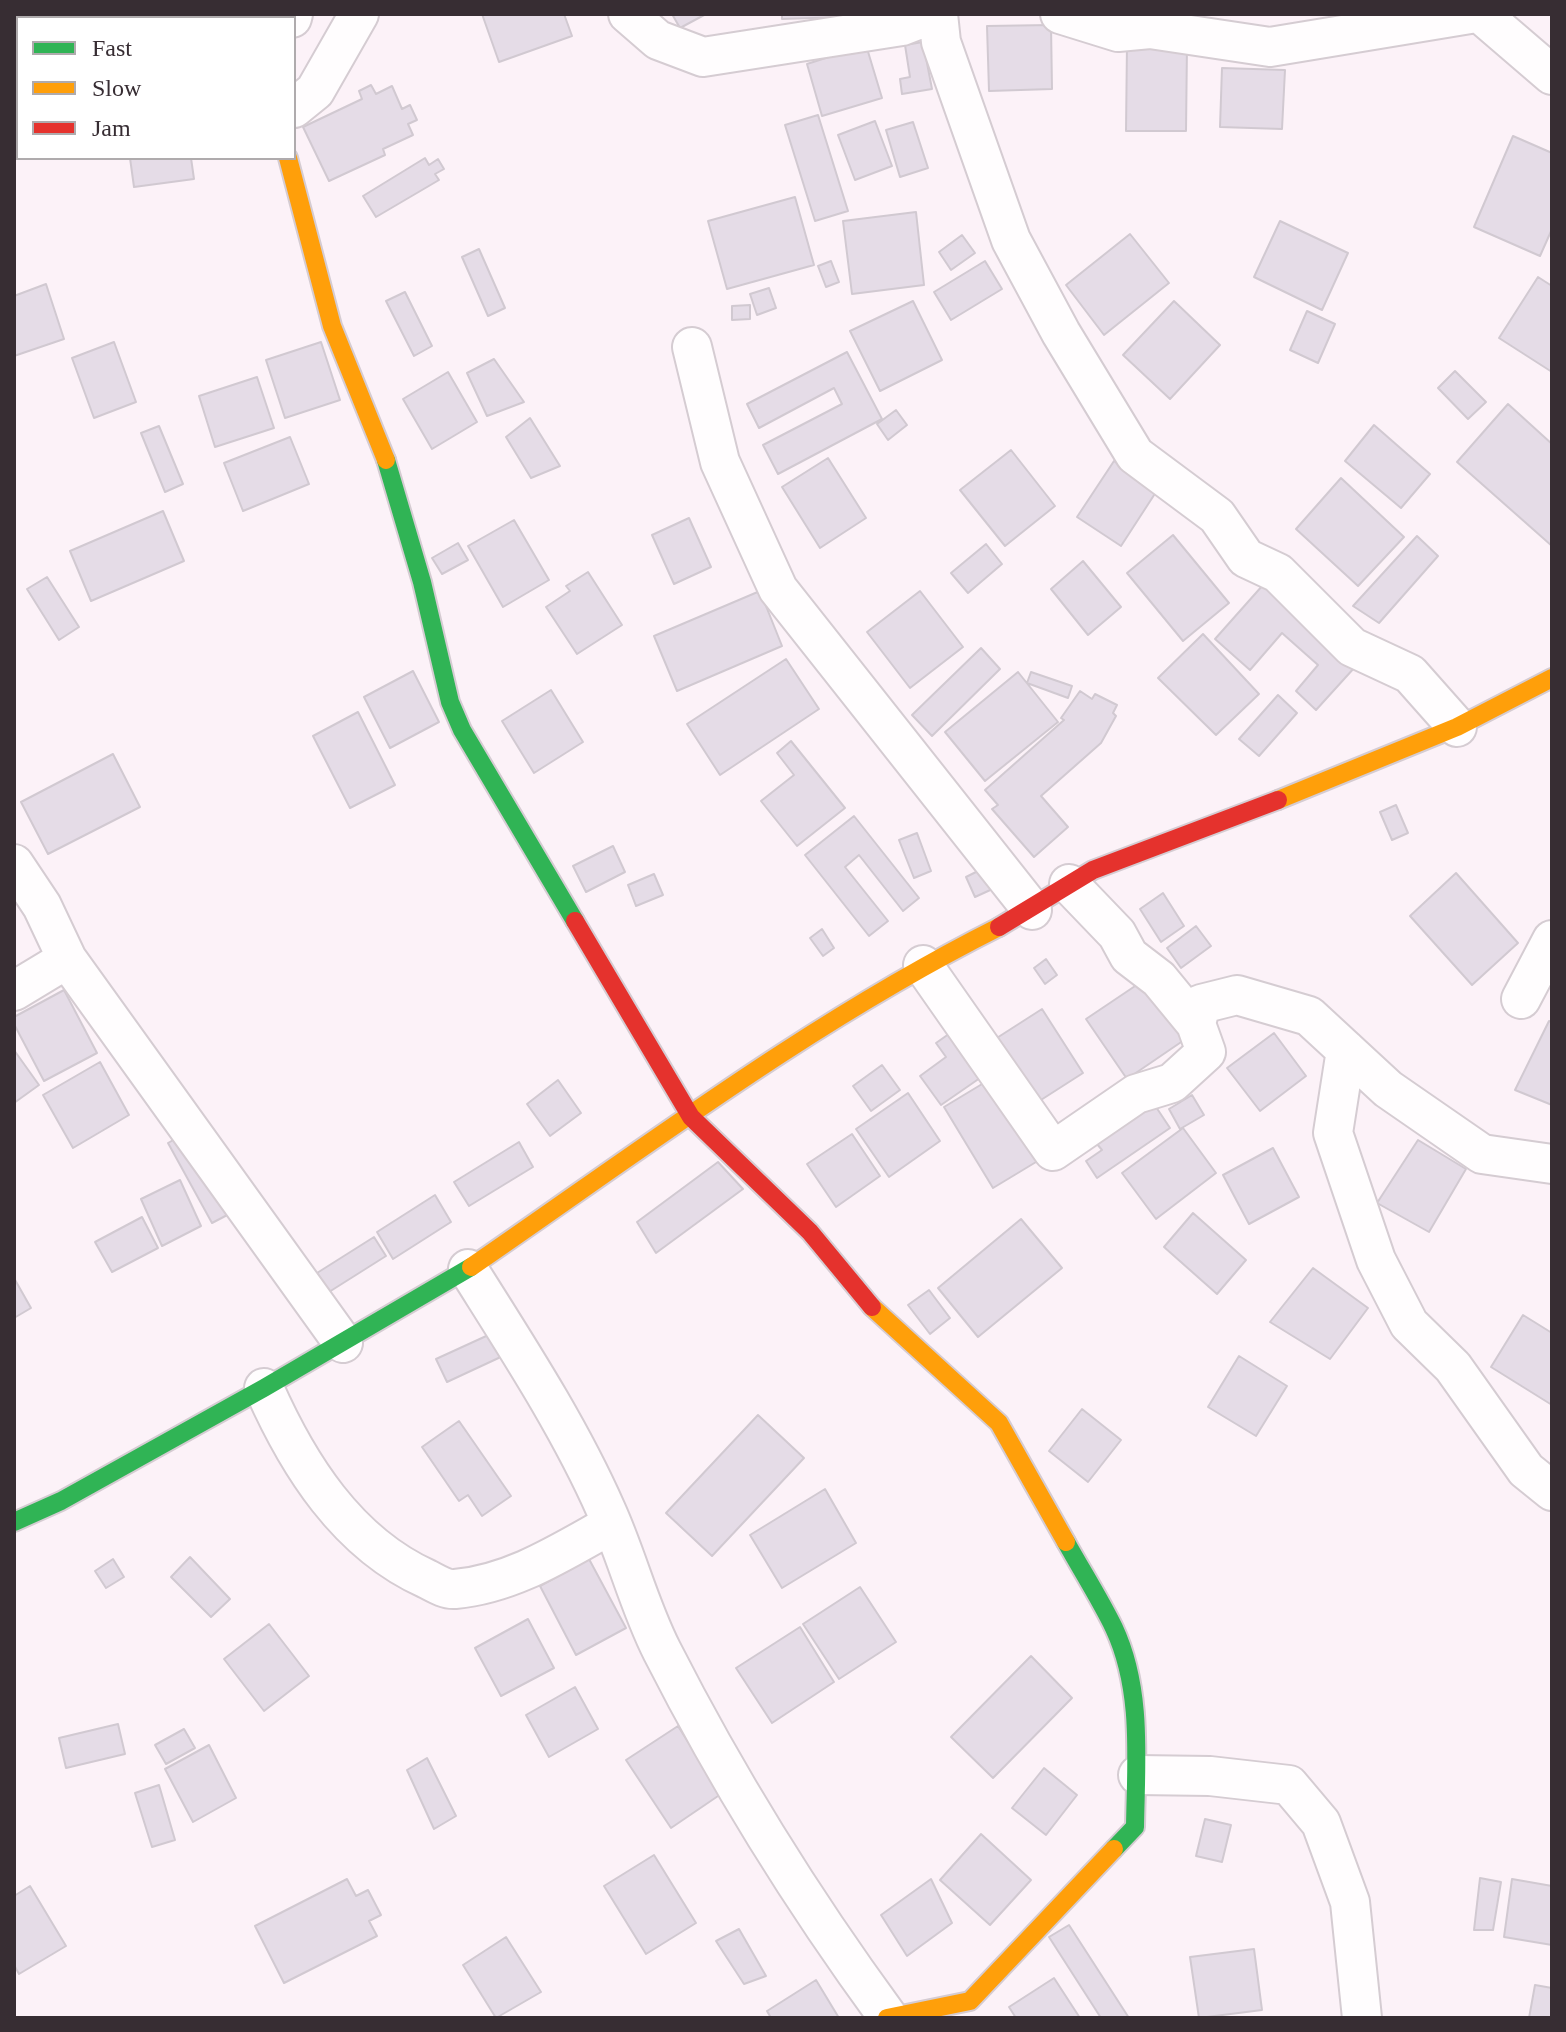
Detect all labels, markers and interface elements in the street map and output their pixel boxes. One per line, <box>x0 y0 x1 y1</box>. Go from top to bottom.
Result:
legend <box>16 16 296 160</box>
text: Fast <box>92 35 132 61</box>
text: Slow <box>92 75 141 101</box>
text: Jam <box>92 115 131 141</box>

